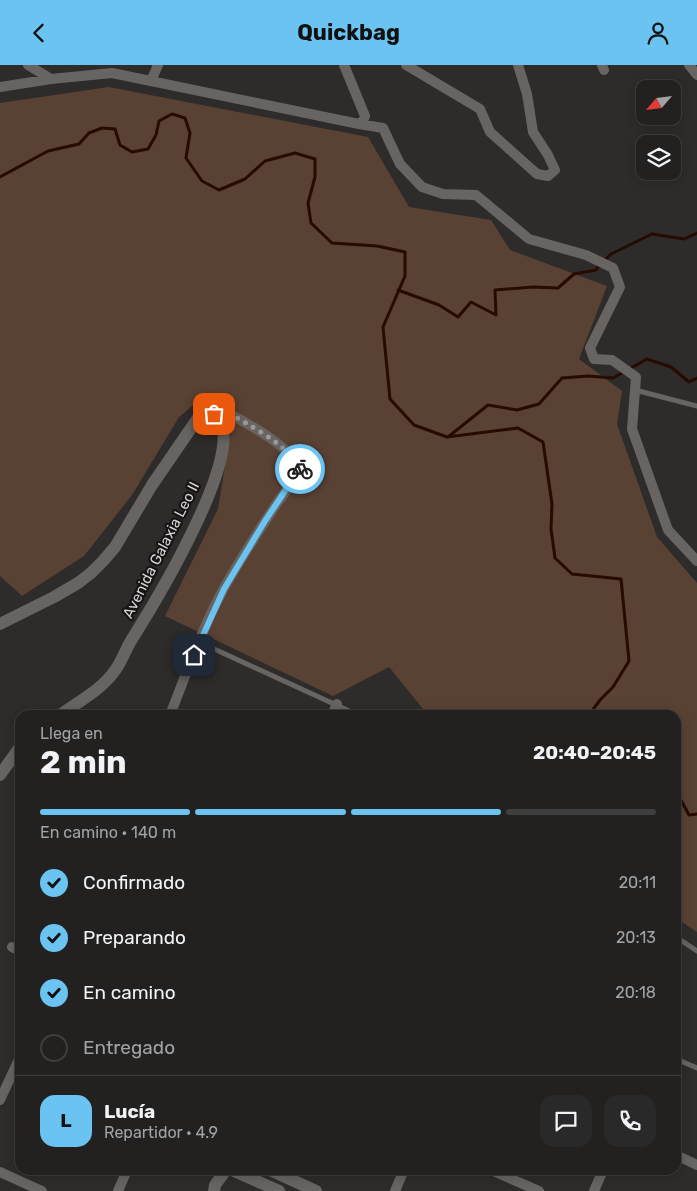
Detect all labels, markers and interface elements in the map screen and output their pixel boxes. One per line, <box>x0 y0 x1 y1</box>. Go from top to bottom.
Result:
icon: back <box>25 19 53 47</box>
text: Quickbag <box>297 19 400 46</box>
icon: person <box>644 19 672 47</box>
north arrow <box>636 80 681 125</box>
map controls <box>636 80 681 180</box>
button: layers <box>636 135 681 180</box>
pin <box>193 393 235 435</box>
icon: bag <box>200 400 228 428</box>
courier <box>275 444 325 494</box>
icon: bike <box>286 455 314 483</box>
street label: Avenida Galaxia Leo II <box>119 479 203 621</box>
pin <box>173 634 215 676</box>
icon: home <box>180 641 208 669</box>
text: Llega en <box>40 724 103 743</box>
text: 20:40–20:45 <box>533 741 656 764</box>
text: 2 min <box>40 743 127 781</box>
text: En camino · 140 m <box>40 823 176 842</box>
icon: check <box>40 869 68 897</box>
text: Confirmado <box>83 871 185 894</box>
text: 20:11 <box>619 873 656 892</box>
icon: check <box>40 924 68 952</box>
text: Preparando <box>83 926 186 949</box>
text: 20:13 <box>616 928 656 947</box>
icon: check <box>40 979 68 1007</box>
text: En camino <box>83 981 176 1004</box>
text: 20:18 <box>615 983 656 1002</box>
text: Entregado <box>83 1036 175 1059</box>
button: chat <box>540 1095 592 1147</box>
button: phone <box>604 1095 656 1147</box>
text: Lucía <box>104 1100 155 1123</box>
text: L <box>60 1109 72 1132</box>
text: Repartidor · 4.9 <box>104 1123 218 1142</box>

